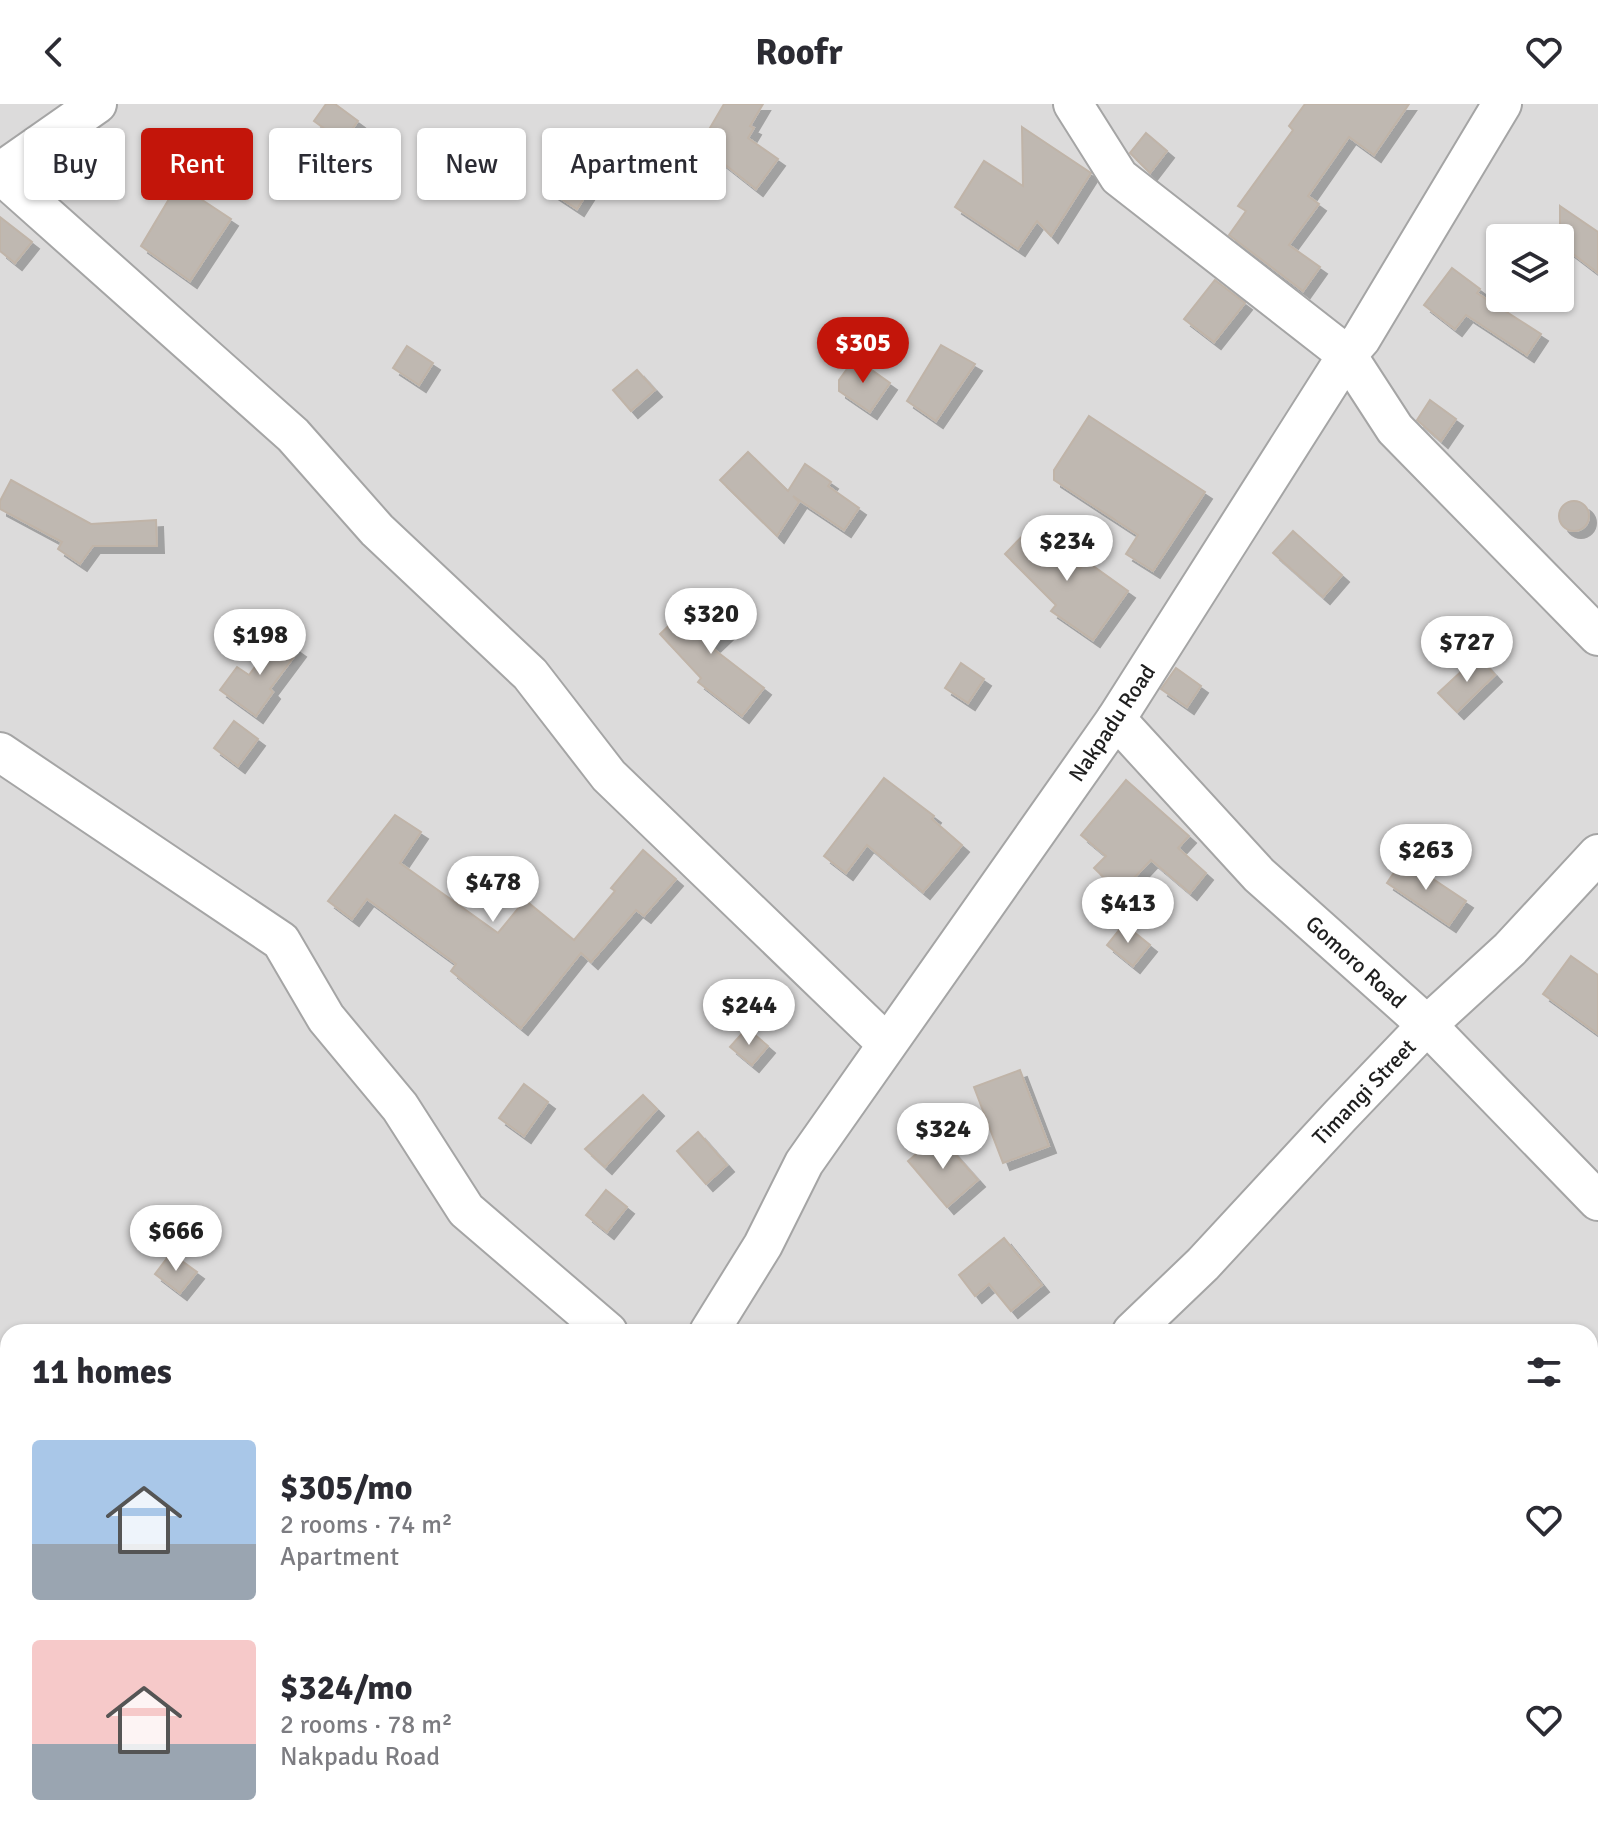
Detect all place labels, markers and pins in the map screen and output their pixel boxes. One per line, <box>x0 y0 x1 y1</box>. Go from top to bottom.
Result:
pin: $305 <box>816 317 910 385</box>
pin: $234 <box>1020 515 1114 583</box>
pin: $320 <box>664 588 758 656</box>
pin: $198 <box>213 609 307 677</box>
pin: $727 <box>1420 616 1514 684</box>
pin: $263 <box>1379 824 1473 892</box>
pin: $478 <box>446 856 540 924</box>
pin: $413 <box>1081 877 1175 945</box>
pin: $244 <box>702 979 796 1047</box>
pin: $324 <box>896 1103 990 1171</box>
pin: $666 <box>129 1205 223 1273</box>

